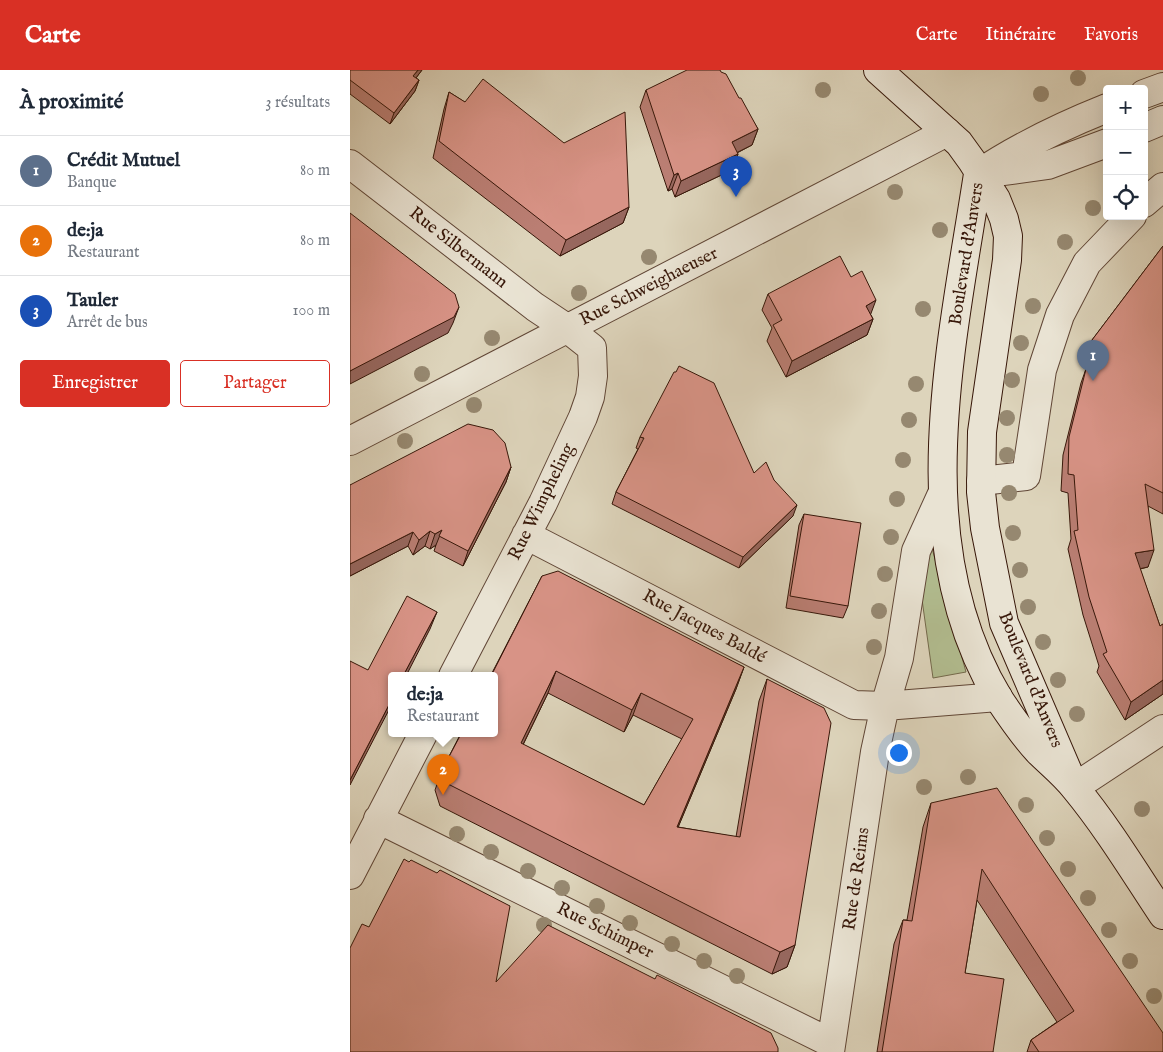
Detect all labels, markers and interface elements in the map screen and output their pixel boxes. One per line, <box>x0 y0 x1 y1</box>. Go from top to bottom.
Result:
text: Carte <box>25 20 81 51</box>
text: Carte <box>916 24 958 47</box>
text: Itinéraire <box>986 24 1056 47</box>
text: Favoris <box>1084 24 1138 47</box>
map controls <box>1103 85 1148 220</box>
button: + <box>1103 85 1148 130</box>
text: À proximité <box>20 89 123 116</box>
text: 3 résultats <box>265 93 330 113</box>
button: − <box>1103 130 1148 175</box>
text: Crédit Mutuel <box>67 149 180 173</box>
pin: 3 <box>720 156 752 197</box>
text: 1 <box>33 161 39 181</box>
text: 80 m <box>300 161 330 181</box>
text: Banque <box>67 173 117 193</box>
button: locate <box>1103 175 1148 220</box>
street label: Boulevard d'Anvers <box>944 181 990 327</box>
street label: Rue Silbermann <box>404 202 512 294</box>
text: de:ja <box>67 219 104 243</box>
text: 2 <box>32 231 40 251</box>
text: 80 m <box>300 231 330 251</box>
street label: Rue Schweighaeuser <box>576 242 722 332</box>
text: Restaurant <box>67 243 140 263</box>
text: Tauler <box>67 289 118 313</box>
text: 3 <box>33 301 39 321</box>
text: 100 m <box>293 301 330 321</box>
text: Arrêt de bus <box>67 313 148 333</box>
pin: 1 <box>1077 340 1109 381</box>
button: Enregistrer <box>20 360 170 407</box>
button: Partager <box>180 360 330 407</box>
street label: Rue Wimpheling <box>504 439 580 564</box>
street label: Rue Jacques Baldé <box>638 585 770 669</box>
street label: Boulevard d'Anvers <box>992 609 1068 751</box>
popup <box>388 672 498 737</box>
text: de:ja <box>407 683 443 707</box>
text: Restaurant <box>407 707 479 727</box>
your location <box>886 740 912 766</box>
pin: 2 <box>427 754 459 795</box>
street label: Rue de Reims <box>838 826 876 932</box>
street label: Rue Schimper <box>553 898 658 965</box>

